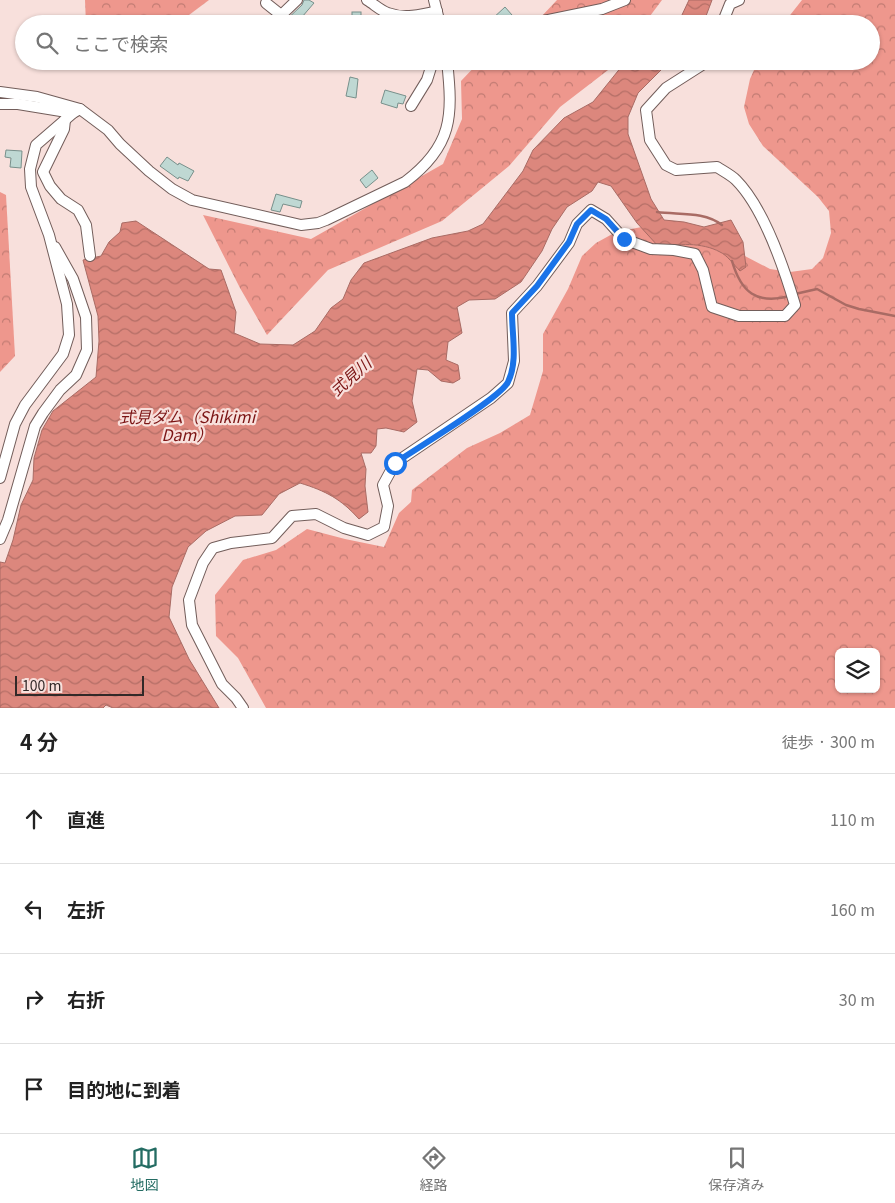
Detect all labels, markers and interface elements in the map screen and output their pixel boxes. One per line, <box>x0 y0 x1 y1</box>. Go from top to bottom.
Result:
search box <box>15 15 880 70</box>
icon: search <box>33 29 61 57</box>
text: ここで検索 <box>73 29 168 56</box>
route end <box>613 228 636 251</box>
water label: 式見川 <box>324 350 377 401</box>
water label: 式見ダム（Shikimi Dam） <box>119 404 258 446</box>
route start <box>384 452 407 475</box>
map controls <box>835 648 880 693</box>
button: layers <box>835 648 880 693</box>
scale bar <box>15 673 144 696</box>
text: 100 m <box>22 675 61 695</box>
text: 4 分 <box>20 726 58 756</box>
text: 徒歩 · 300 m <box>782 729 875 753</box>
icon: ahead <box>20 805 48 833</box>
text: 直進 <box>67 805 105 832</box>
text: 110 m <box>830 807 875 831</box>
icon: left <box>20 895 48 923</box>
text: 左折 <box>67 895 105 922</box>
text: 160 m <box>830 897 875 921</box>
icon: right <box>20 985 48 1013</box>
text: 右折 <box>67 985 105 1012</box>
text: 30 m <box>839 987 875 1011</box>
icon: arrive <box>20 1075 48 1103</box>
text: 目的地に到着 <box>67 1075 181 1102</box>
tab: 地図 <box>131 1144 159 1194</box>
tab: 経路 <box>420 1144 448 1194</box>
tab: 保存済み <box>709 1144 765 1194</box>

